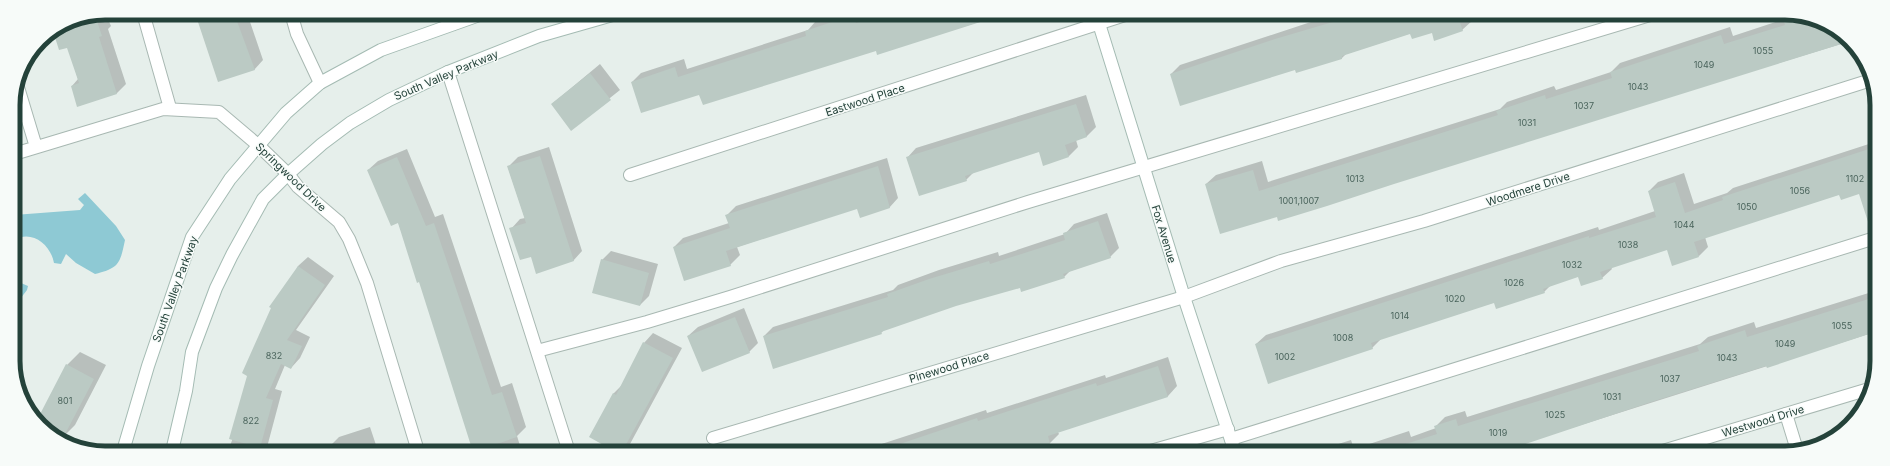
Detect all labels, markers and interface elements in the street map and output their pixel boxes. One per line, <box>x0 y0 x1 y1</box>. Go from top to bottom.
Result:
house number: 1055 <box>1753 45 1773 56</box>
street label: South Valley Parkway <box>392 47 500 103</box>
house number: 1049 <box>1694 59 1715 70</box>
street label: Eastwood Place <box>823 81 907 119</box>
house number: 1043 <box>1628 81 1649 92</box>
house number: 1037 <box>1574 100 1594 111</box>
house number: 1031 <box>1518 117 1536 128</box>
street label: Springwood Drive <box>253 140 329 214</box>
street label: Woodmere Drive <box>1484 169 1572 209</box>
house number: 1013 <box>1346 173 1365 184</box>
house number: 1102 <box>1846 173 1864 184</box>
house number: 1056 <box>1790 185 1811 196</box>
house number: 1001,1007 <box>1279 195 1319 206</box>
house number: 1050 <box>1737 201 1758 212</box>
street label: Fox Avenue <box>1149 203 1179 265</box>
house number: 1044 <box>1674 219 1695 230</box>
street label: South Valley Parkway <box>149 234 201 344</box>
house number: 1038 <box>1618 239 1639 250</box>
house number: 1032 <box>1562 259 1582 270</box>
house number: 1026 <box>1504 277 1525 288</box>
house number: 1020 <box>1445 293 1466 304</box>
house number: 1014 <box>1391 310 1410 321</box>
house number: 1055 <box>1832 320 1852 331</box>
house number: 1008 <box>1333 332 1354 343</box>
house number: 1049 <box>1775 338 1796 349</box>
street label: Pinewood Place <box>907 348 991 386</box>
house number: 832 <box>266 350 282 361</box>
house number: 1002 <box>1275 351 1295 362</box>
house number: 1043 <box>1717 352 1738 363</box>
house number: 1037 <box>1660 373 1680 384</box>
house number: 1031 <box>1603 391 1621 402</box>
house number: 801 <box>58 395 72 406</box>
street label: Westwood Drive <box>1720 402 1806 440</box>
house number: 1025 <box>1545 409 1565 420</box>
house number: 822 <box>243 415 259 426</box>
house number: 1019 <box>1489 427 1508 438</box>

